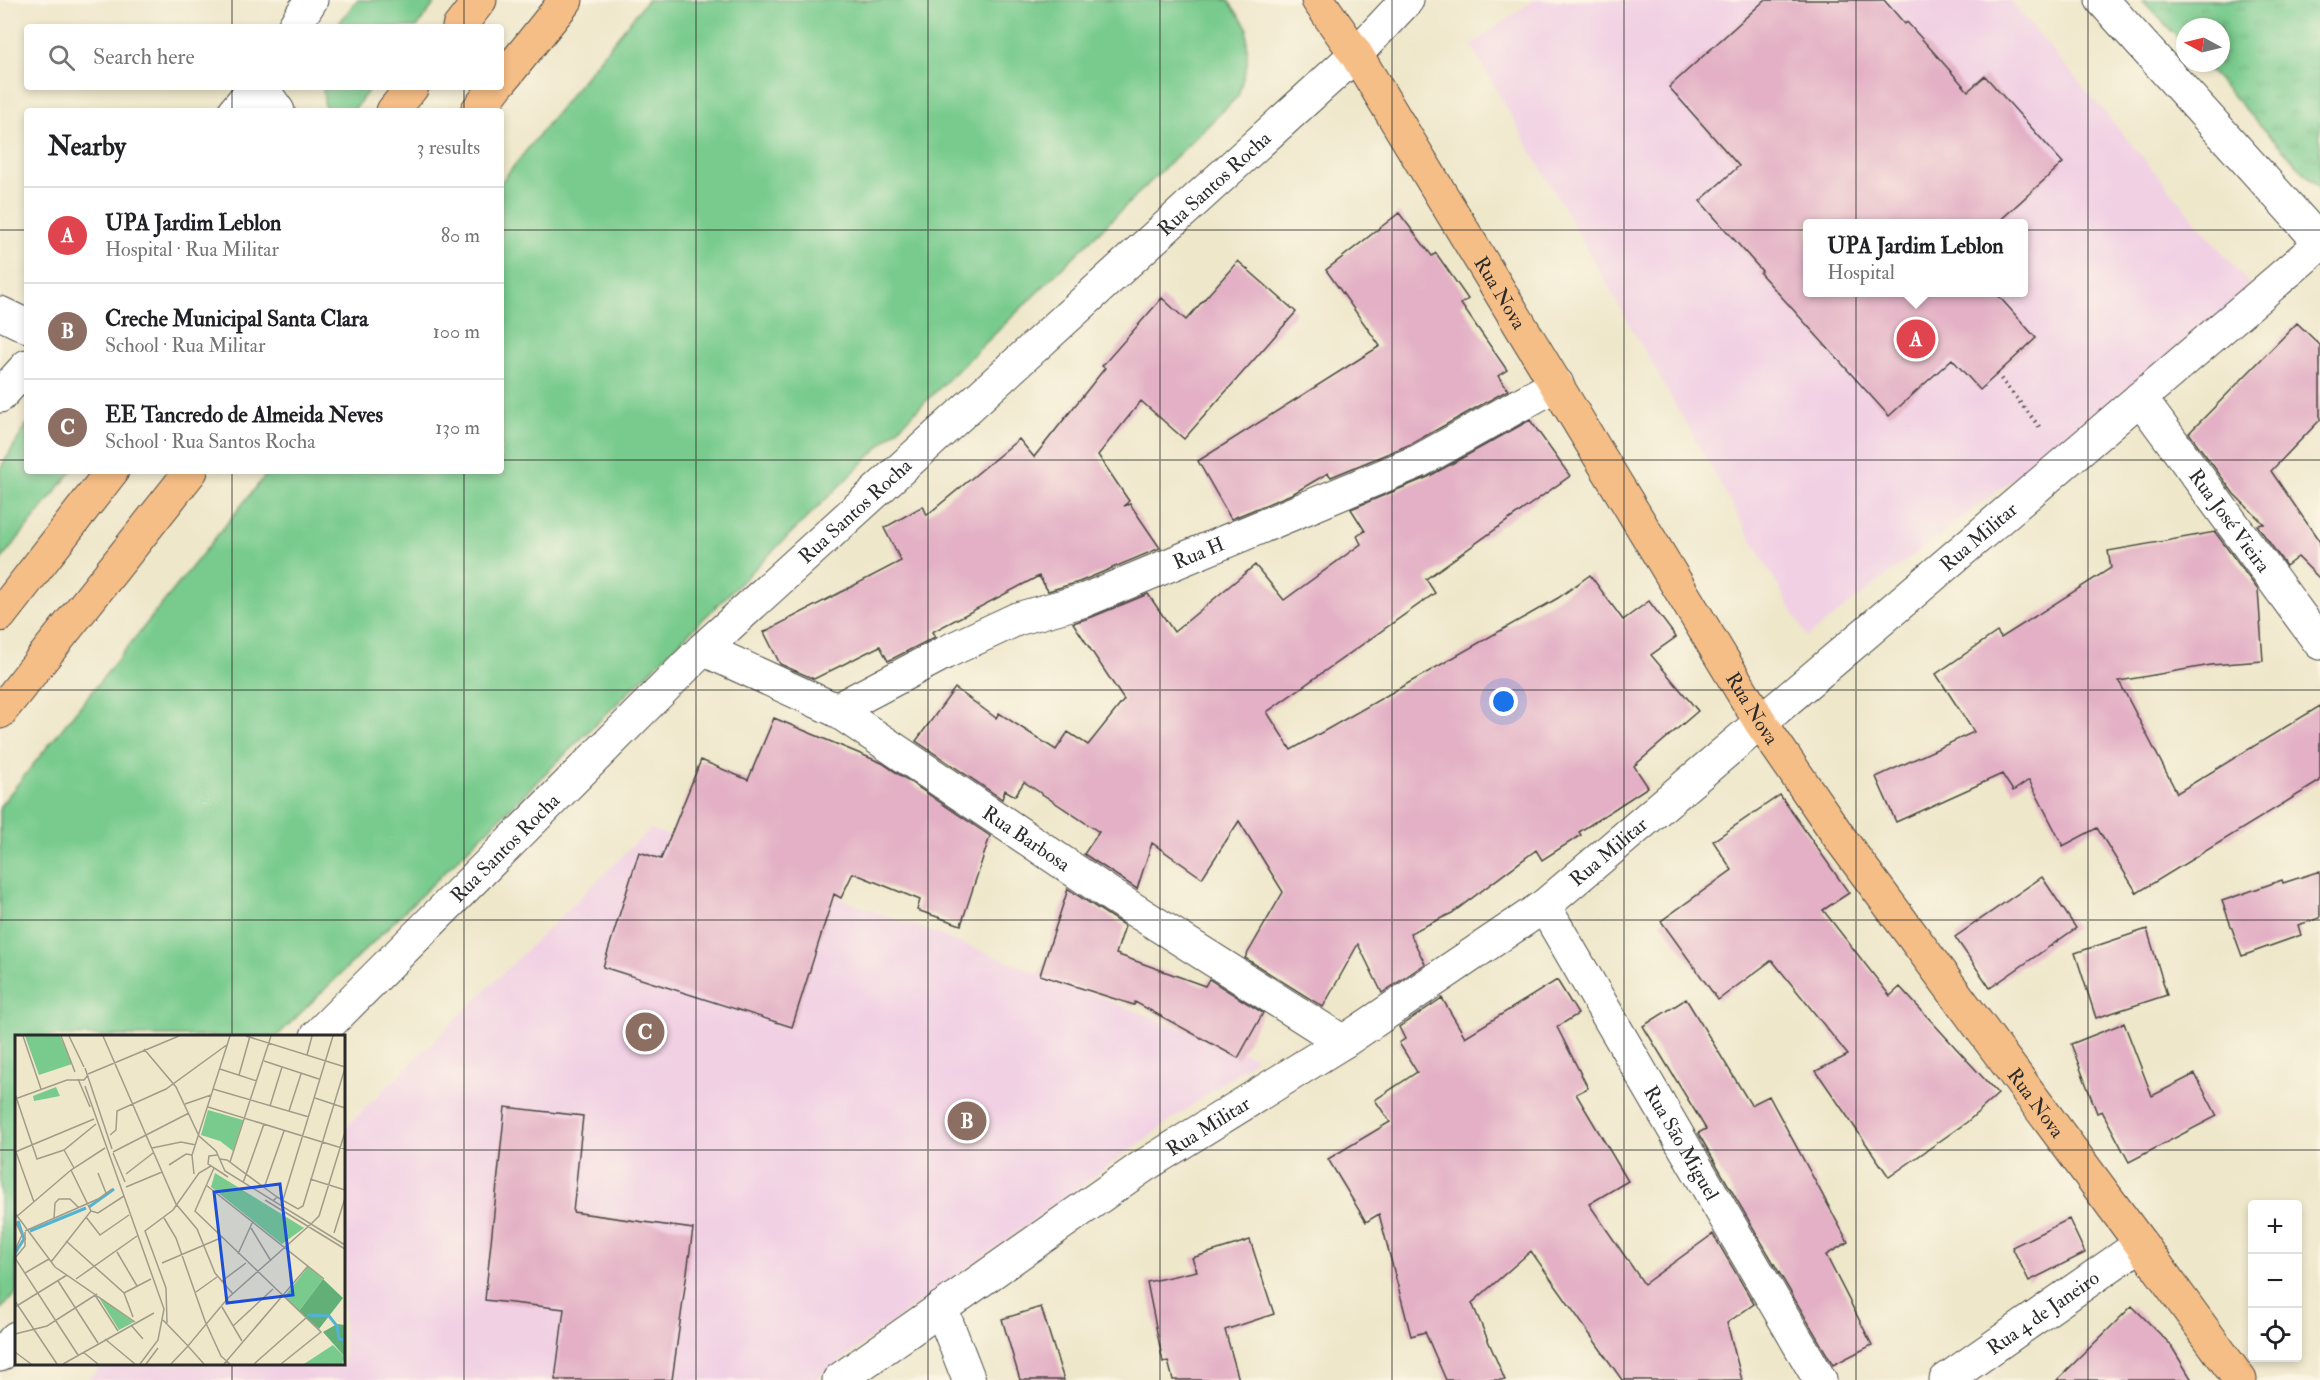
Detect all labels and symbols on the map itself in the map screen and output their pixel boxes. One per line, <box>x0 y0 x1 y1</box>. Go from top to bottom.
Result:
north arrow <box>2176 18 2230 72</box>
street label: Rua Santos Rocha <box>1153 125 1277 241</box>
street label: Rua Nova <box>1468 252 1532 335</box>
pin: A <box>1896 316 1936 362</box>
street label: Rua Santos Rocha <box>793 453 917 569</box>
street label: Rua José Vieira <box>2183 464 2276 578</box>
street label: Rua Militar <box>1935 496 2023 577</box>
street label: Rua H <box>1169 532 1228 575</box>
street label: Rua Nova <box>1720 668 1784 750</box>
your location <box>1489 687 1518 716</box>
street label: Rua Santos Rocha <box>445 788 566 908</box>
street label: Rua Barbosa <box>978 800 1076 877</box>
street label: Rua Militar <box>1565 812 1653 892</box>
pin: C <box>626 1010 664 1054</box>
inset map <box>15 1035 345 1365</box>
street label: Rua Nova <box>2002 1063 2070 1143</box>
street label: Rua São Miguel <box>1638 1081 1725 1205</box>
street label: Rua Militar <box>1162 1091 1255 1162</box>
pin: B <box>948 1098 986 1144</box>
street label: Rua 4 de Janeiro <box>1982 1265 2104 1361</box>

